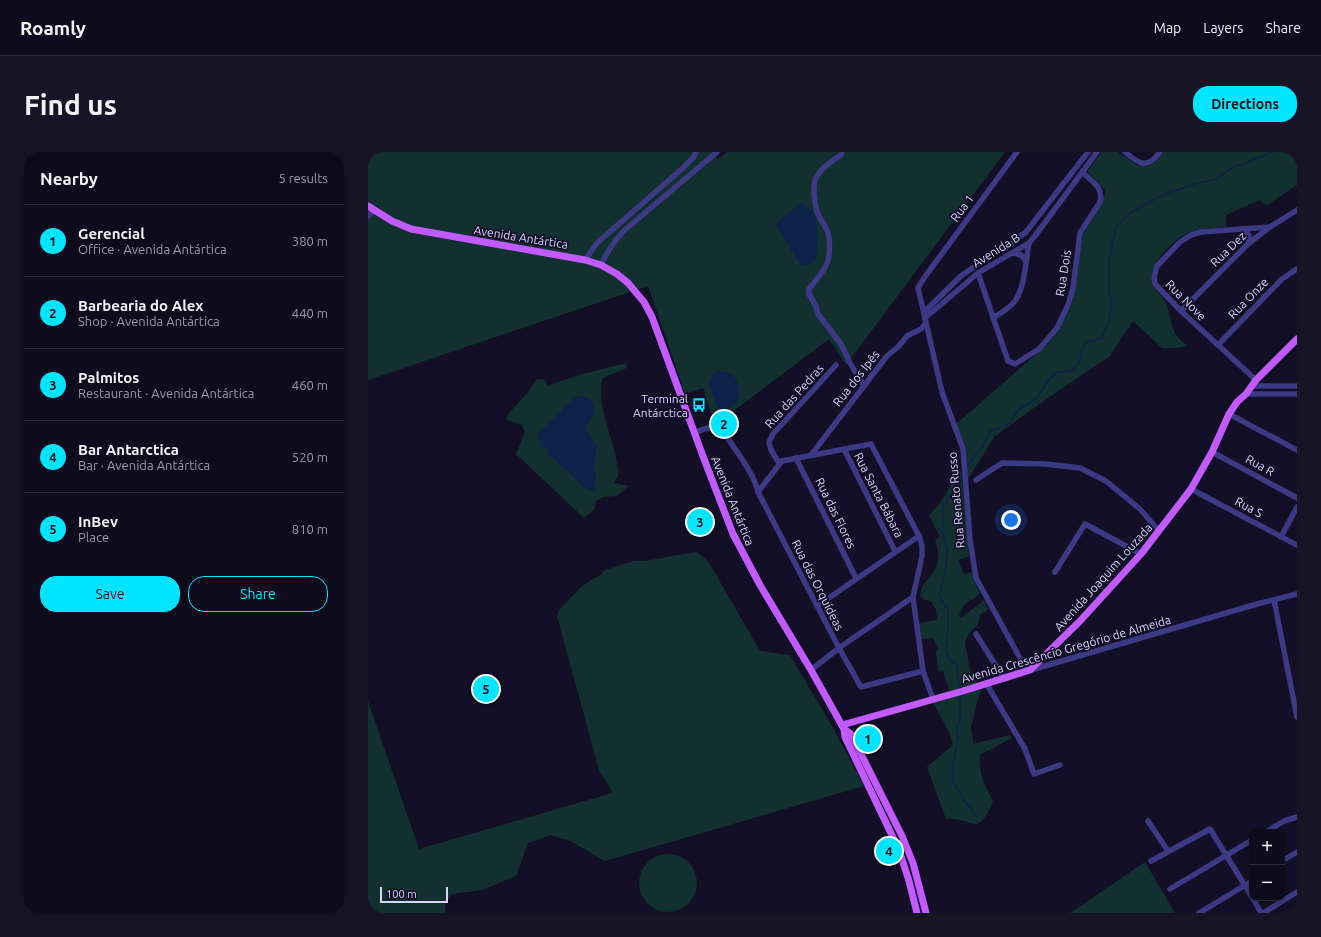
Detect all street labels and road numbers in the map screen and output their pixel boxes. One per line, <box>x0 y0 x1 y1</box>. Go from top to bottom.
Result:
street label: Rua 1 <box>948 192 976 224</box>
street label: Avenida Antártica <box>473 223 569 251</box>
street label: Rua Dez <box>1208 229 1249 269</box>
street label: Avenida B <box>970 230 1022 270</box>
street label: Rua Dois <box>1053 249 1073 297</box>
street label: Rua Onze <box>1225 275 1271 321</box>
street label: Rua Nove <box>1163 277 1209 323</box>
street label: Rua dos Ipês <box>830 348 882 408</box>
street label: Rua das Pedras <box>762 362 826 430</box>
street label: Rua Santa Bábara <box>852 450 906 540</box>
street label: Rua Renato Russo <box>945 451 967 549</box>
street label: Rua R <box>1243 452 1277 478</box>
street label: Avenida Antártica <box>709 454 757 548</box>
street label: Rua das Flores <box>813 475 859 551</box>
street label: Rua S <box>1233 494 1265 520</box>
street label: Avenida Joaquim Louzada <box>1051 521 1155 633</box>
street label: Rua das Orquídeas <box>789 537 847 633</box>
street label: Avenida Crescêncio Gregório de Almeida <box>960 613 1172 685</box>

